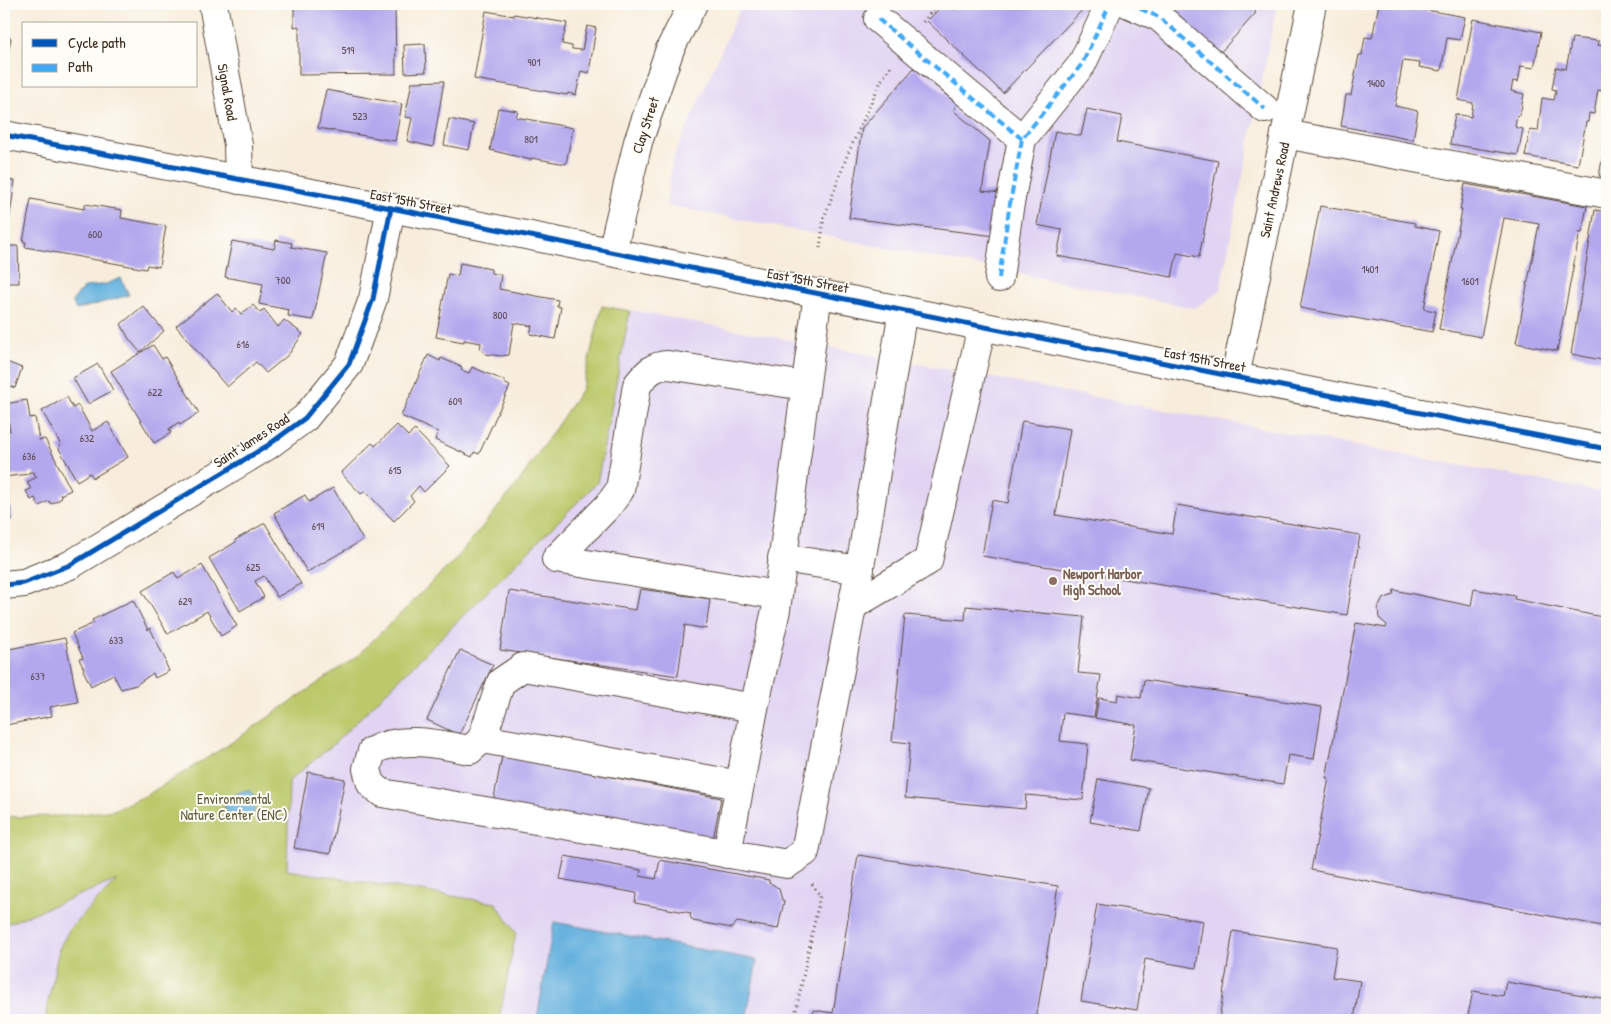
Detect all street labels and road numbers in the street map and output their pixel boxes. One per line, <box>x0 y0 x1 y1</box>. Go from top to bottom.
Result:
street label: Signal Road <box>213 62 242 123</box>
street label: Clay Street <box>627 94 664 156</box>
street label: Saint Andrews Road <box>1255 140 1293 239</box>
street label: East 15th Street <box>369 184 454 218</box>
street label: East 15th Street <box>766 263 851 297</box>
street label: East 15th Street <box>1163 342 1248 376</box>
street label: Saint James Road <box>209 408 293 472</box>

